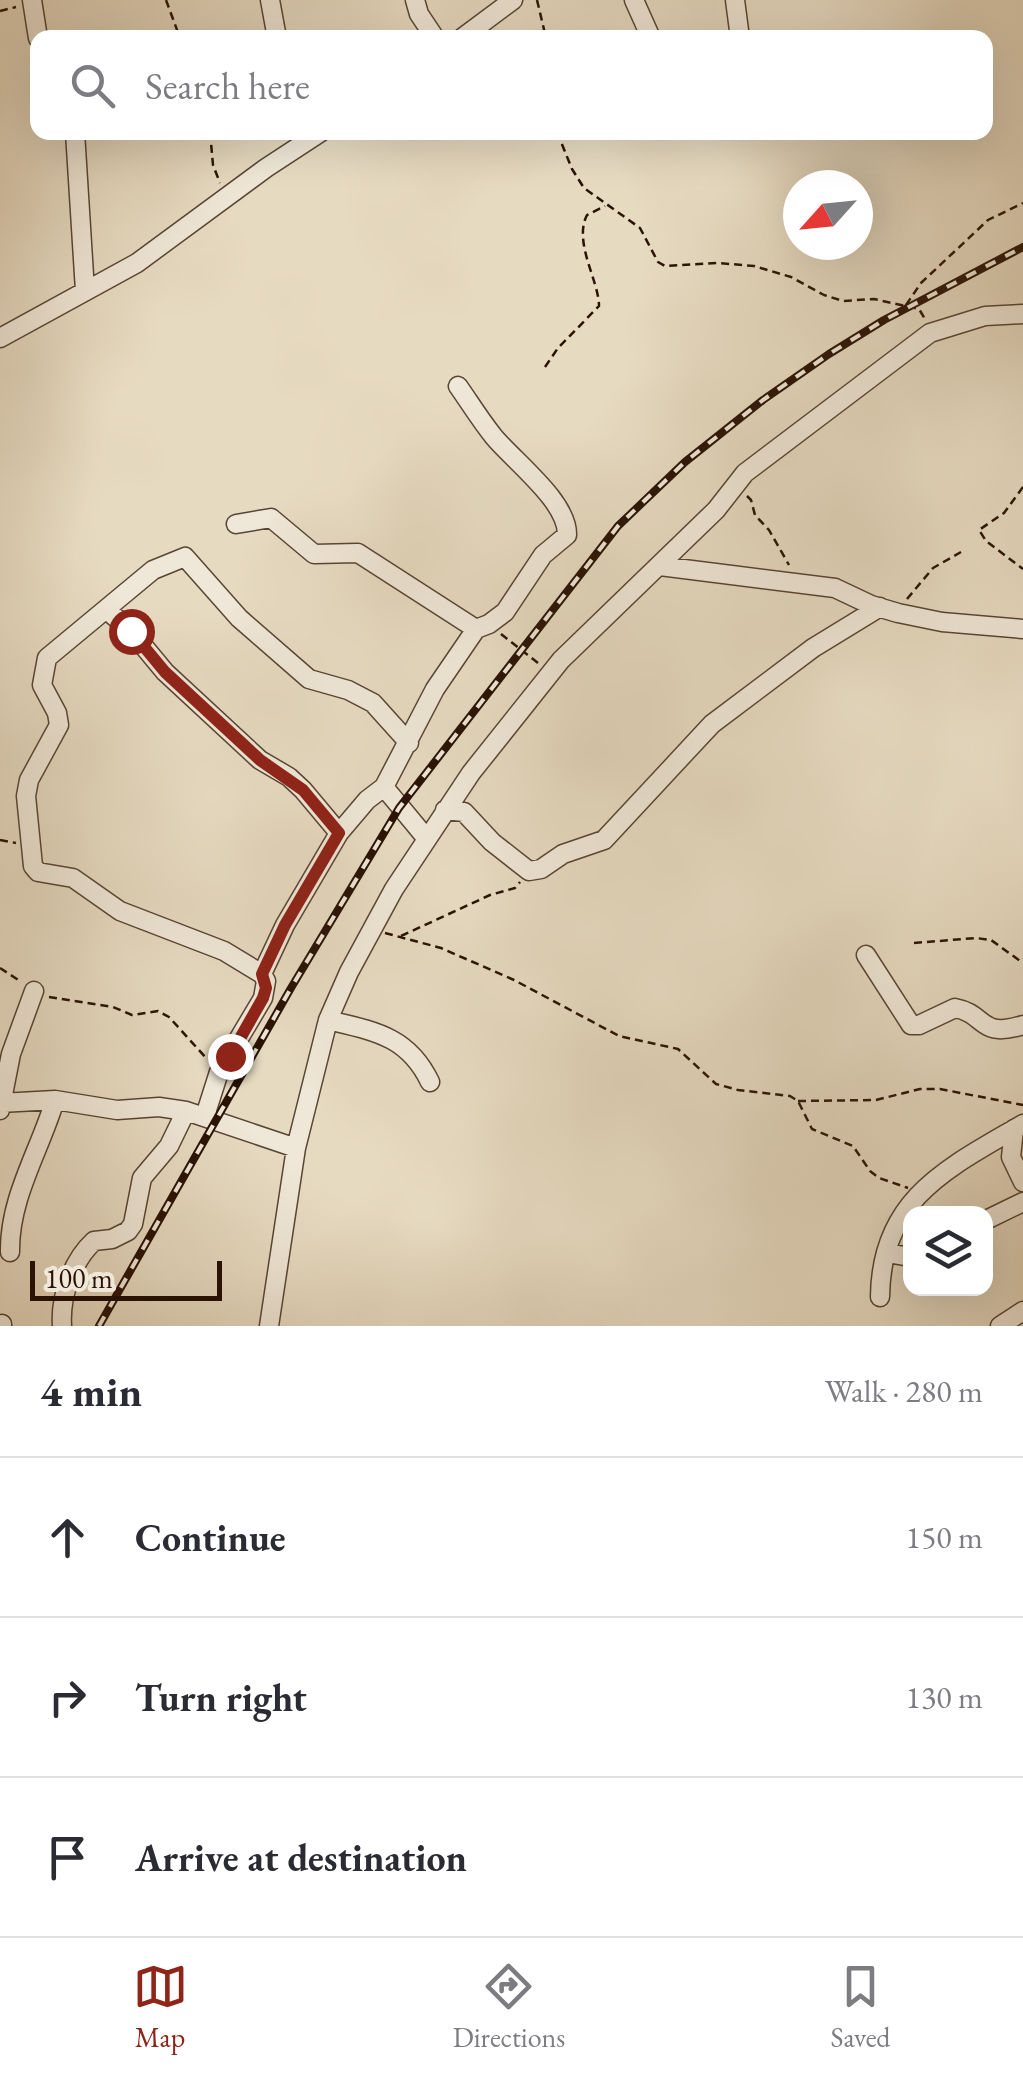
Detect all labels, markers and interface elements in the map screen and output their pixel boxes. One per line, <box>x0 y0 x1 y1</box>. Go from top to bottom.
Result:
search box <box>30 30 993 140</box>
icon: search <box>65 58 120 113</box>
text: Search here <box>145 61 310 110</box>
north arrow <box>783 170 873 260</box>
route start <box>109 609 155 655</box>
route end <box>208 1034 254 1080</box>
map controls <box>903 1206 993 1296</box>
button: layers <box>903 1206 993 1296</box>
scale bar <box>30 1256 222 1300</box>
text: 100 m <box>45 1260 113 1296</box>
text: 4 min <box>40 1364 142 1419</box>
text: Walk · 280 m <box>825 1370 983 1412</box>
icon: ahead <box>40 1510 95 1565</box>
text: Continue <box>135 1513 286 1562</box>
text: 150 m <box>906 1516 983 1558</box>
icon: right <box>40 1670 95 1725</box>
text: Turn right <box>135 1673 307 1722</box>
text: 130 m <box>906 1676 983 1718</box>
icon: arrive <box>40 1830 95 1885</box>
text: Arrive at destination <box>135 1833 467 1882</box>
tab: Map <box>133 1959 188 2055</box>
tab: Directions <box>453 1959 565 2055</box>
tab: Saved <box>830 1959 890 2055</box>

